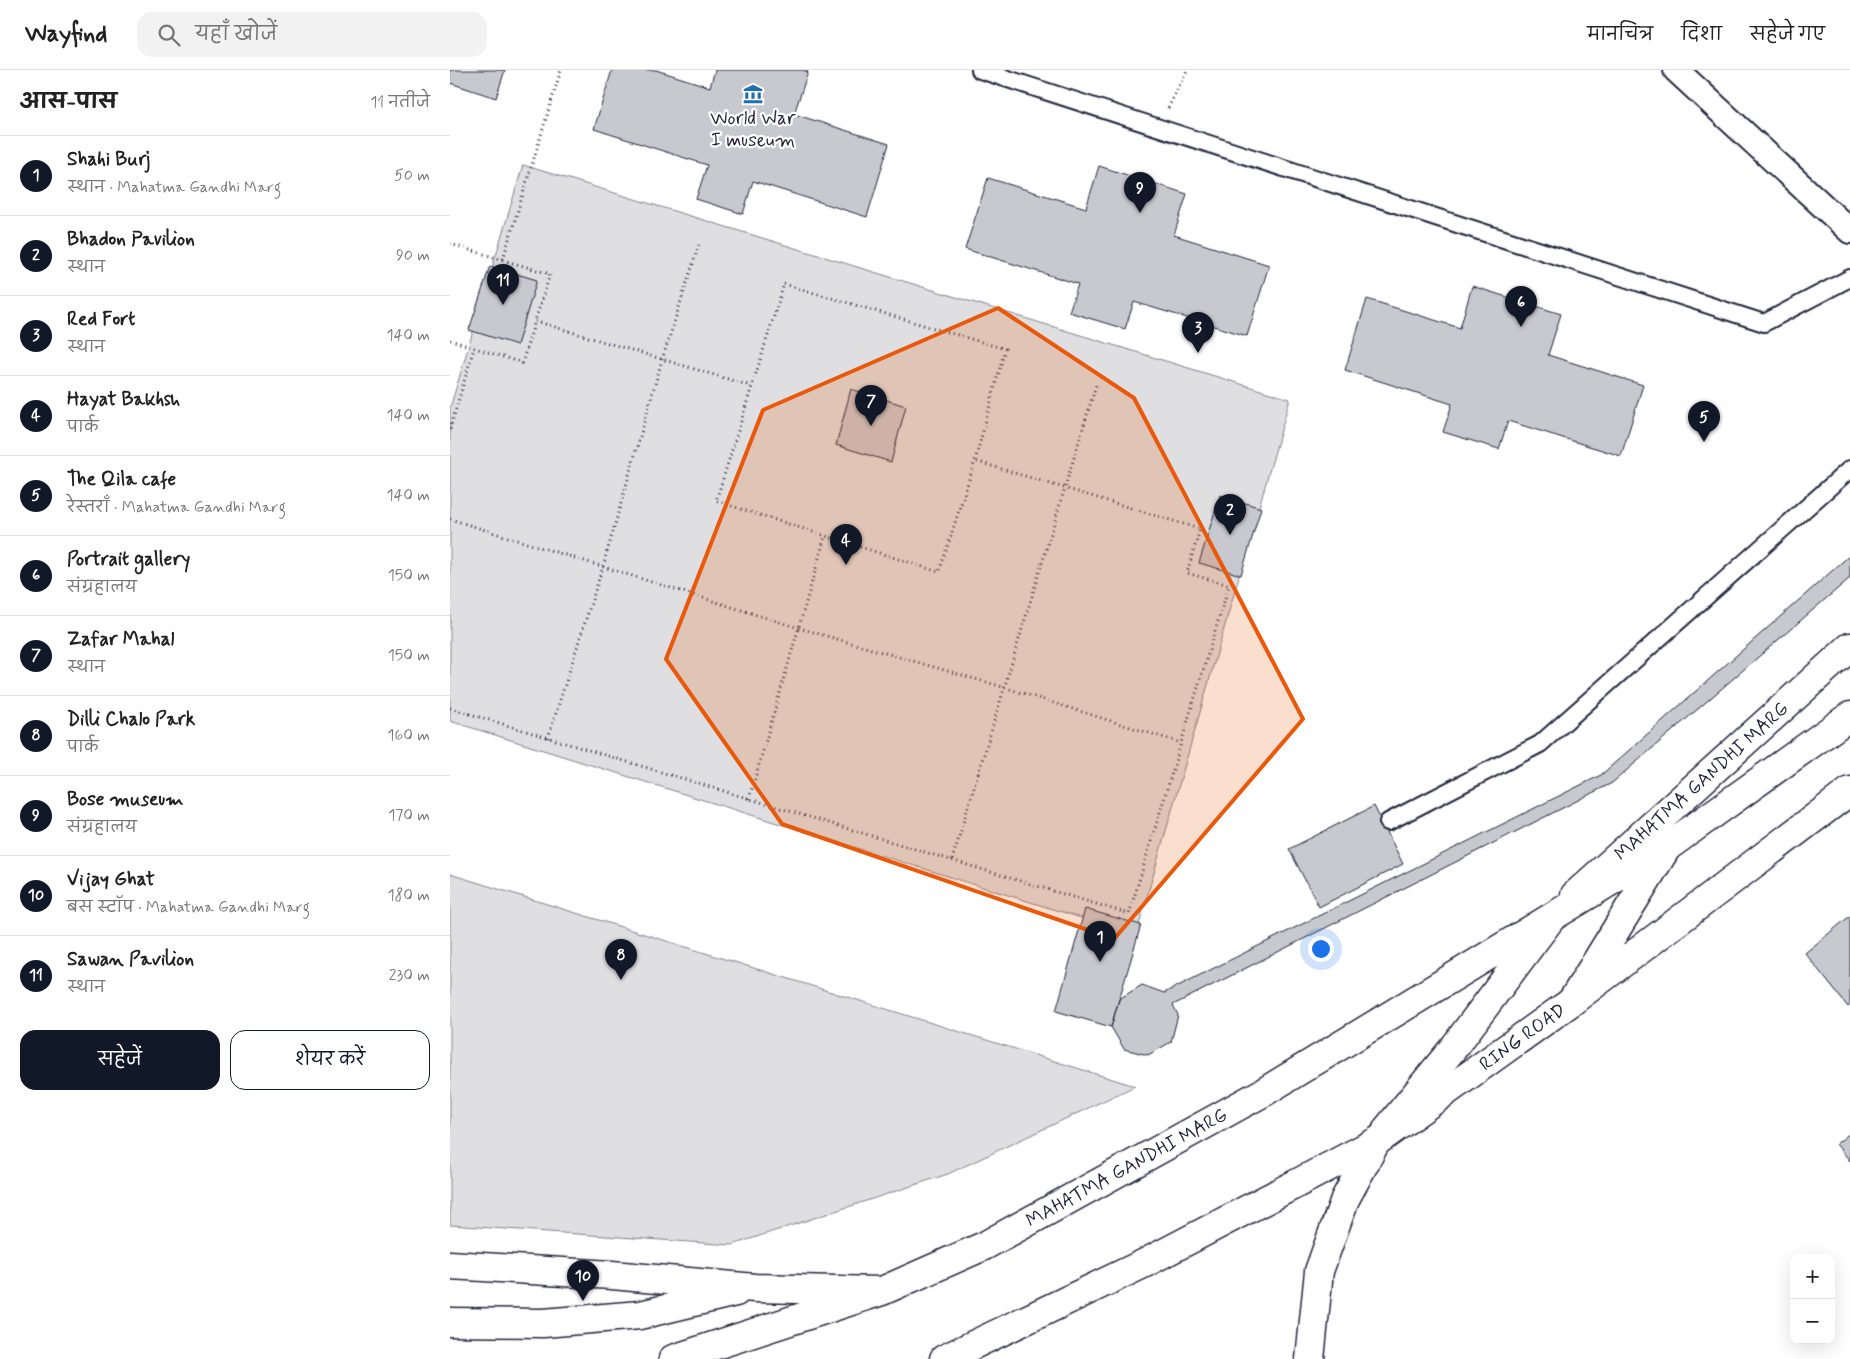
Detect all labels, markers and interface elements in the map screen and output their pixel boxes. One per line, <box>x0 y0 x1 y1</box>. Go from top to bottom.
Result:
search box <box>137 12 487 57</box>
text: Wayfind <box>25 19 107 50</box>
icon: search <box>155 21 183 49</box>
text: यहाँ खोजें <box>195 22 277 47</box>
text: मानचित्र <box>1587 23 1653 47</box>
text: दिशा <box>1681 23 1722 47</box>
text: सहेजे गए <box>1750 23 1825 47</box>
museum icon: World War I museum <box>742 83 764 105</box>
text: आस-पास <box>20 88 117 116</box>
text: 11 नतीजे <box>370 92 430 113</box>
place label: World War I museum <box>710 106 796 153</box>
text: Shahi Burj <box>67 147 150 172</box>
text: 1 <box>32 165 40 186</box>
text: 50 m <box>394 165 430 186</box>
pin: 9 <box>1124 172 1156 213</box>
text: स्थान · Mahatma Gandhi Marg <box>67 177 281 198</box>
text: Bhadon Pavilion <box>67 227 195 252</box>
text: 2 <box>32 245 40 266</box>
text: 90 m <box>396 245 430 266</box>
text: स्थान <box>67 257 105 278</box>
pin: 11 <box>487 264 519 305</box>
pin: 6 <box>1505 286 1537 327</box>
text: Red Fort <box>67 307 135 332</box>
pin: 3 <box>1182 312 1214 353</box>
text: 3 <box>32 325 40 346</box>
text: 140 m <box>386 325 430 346</box>
text: स्थान <box>67 337 105 358</box>
pin: 7 <box>855 385 887 426</box>
text: Hayat Bakhsh <box>67 387 180 412</box>
pin: 5 <box>1688 401 1720 442</box>
text: 4 <box>31 405 41 426</box>
text: 140 m <box>386 405 430 426</box>
text: पार्क <box>67 417 98 438</box>
text: The Qila cafe <box>67 467 176 492</box>
text: 5 <box>31 485 41 506</box>
text: 140 m <box>386 485 430 506</box>
pin: 2 <box>1214 494 1246 535</box>
text: रेस्तराँ · Mahatma Gandhi Marg <box>67 497 286 518</box>
pin: 4 <box>830 524 862 565</box>
text: Portrait gallery <box>67 547 190 572</box>
text: 6 <box>32 565 40 586</box>
text: 150 m <box>388 565 430 586</box>
text: संग्रहालय <box>67 577 137 598</box>
text: Zafar Mahal <box>67 627 174 652</box>
text: 7 <box>31 645 41 666</box>
text: 150 m <box>388 645 430 666</box>
text: स्थान <box>67 657 105 678</box>
street label: MAHATMA GANDHI MARG <box>1609 696 1794 866</box>
text: Dilli Chalo Park <box>67 707 195 732</box>
text: 8 <box>31 725 41 746</box>
text: 160 m <box>387 725 430 746</box>
text: पार्क <box>67 737 98 758</box>
text: Bose museum <box>67 787 183 812</box>
text: 9 <box>32 805 40 826</box>
text: 170 m <box>388 805 430 826</box>
text: संग्रहालय <box>67 817 137 838</box>
text: Vijay Ghat <box>67 867 155 892</box>
text: 10 <box>28 885 44 906</box>
text: 180 m <box>387 885 430 906</box>
text: बस स्टॉप · Mahatma Gandhi Marg <box>67 897 310 918</box>
pin: 1 <box>1084 921 1116 962</box>
your location <box>1308 936 1334 962</box>
pin: 8 <box>605 939 637 980</box>
text: Sawan Pavilion <box>67 947 194 972</box>
text: 11 <box>29 965 43 986</box>
text: 230 m <box>389 965 430 986</box>
text: स्थान <box>67 977 105 998</box>
street label: RING ROAD <box>1474 997 1570 1076</box>
button: सहेजें <box>20 1030 220 1090</box>
button: शेयर करें <box>230 1030 430 1090</box>
street label: MAHATMA GANDHI MARG <box>1021 1102 1232 1233</box>
map controls <box>1790 1254 1835 1344</box>
button: + <box>1790 1254 1835 1299</box>
pin: 10 <box>567 1260 599 1301</box>
button: − <box>1790 1299 1835 1344</box>

